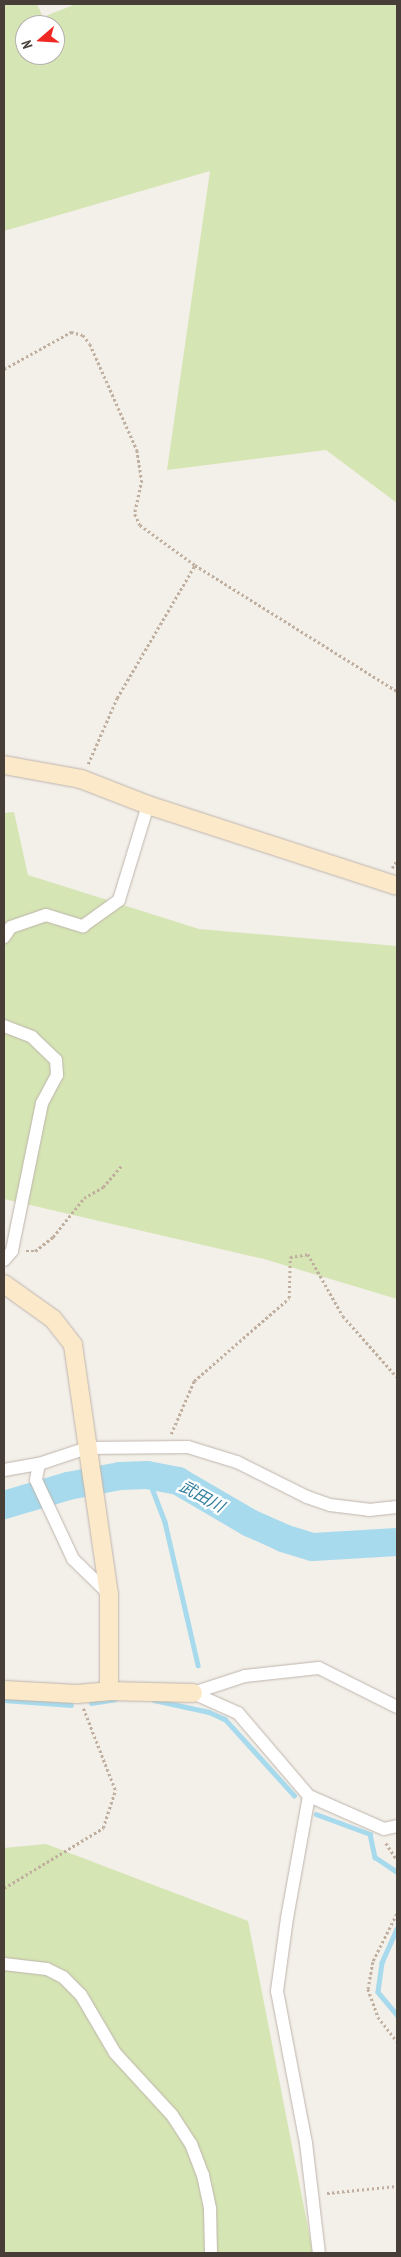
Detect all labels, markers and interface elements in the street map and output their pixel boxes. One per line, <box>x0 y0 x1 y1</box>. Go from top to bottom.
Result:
north arrow <box>15 15 65 65</box>
text: N <box>17 38 37 51</box>
water label: 武田川 <box>176 1476 228 1516</box>

